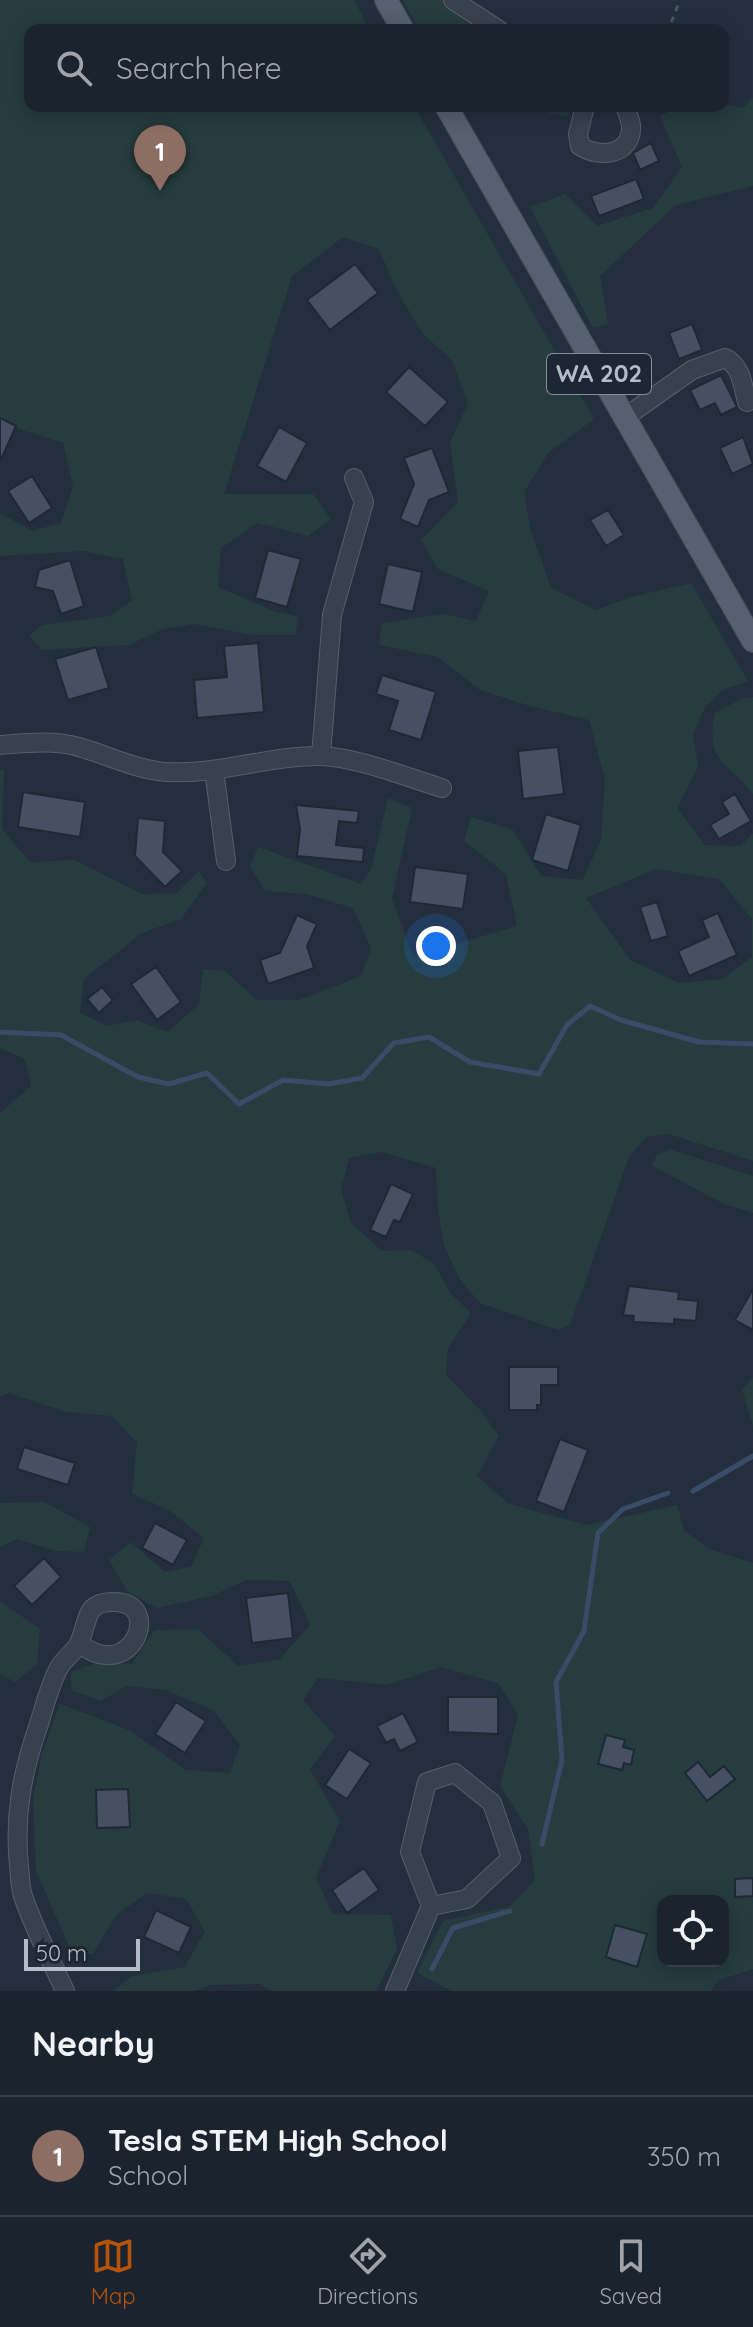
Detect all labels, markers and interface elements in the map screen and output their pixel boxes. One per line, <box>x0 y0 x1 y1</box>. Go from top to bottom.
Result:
search box <box>24 24 729 112</box>
icon: search <box>52 46 96 90</box>
text: Search here <box>116 49 282 87</box>
pin: 1 <box>134 125 186 191</box>
road number: WA 202 <box>547 354 651 394</box>
your location <box>416 926 456 966</box>
map controls <box>657 1895 729 1967</box>
button: locate <box>657 1895 729 1967</box>
scale bar <box>24 1935 140 1971</box>
text: 50 m <box>36 1939 87 1967</box>
text: Nearby <box>32 2022 155 2065</box>
text: Tesla STEM High School <box>108 2121 448 2159</box>
text: 1 <box>53 2140 63 2173</box>
text: 350 m <box>647 2140 721 2173</box>
text: School <box>108 2159 188 2192</box>
tab: Map <box>91 2234 136 2310</box>
tab: Directions <box>317 2234 418 2310</box>
tab: Saved <box>599 2234 662 2310</box>

